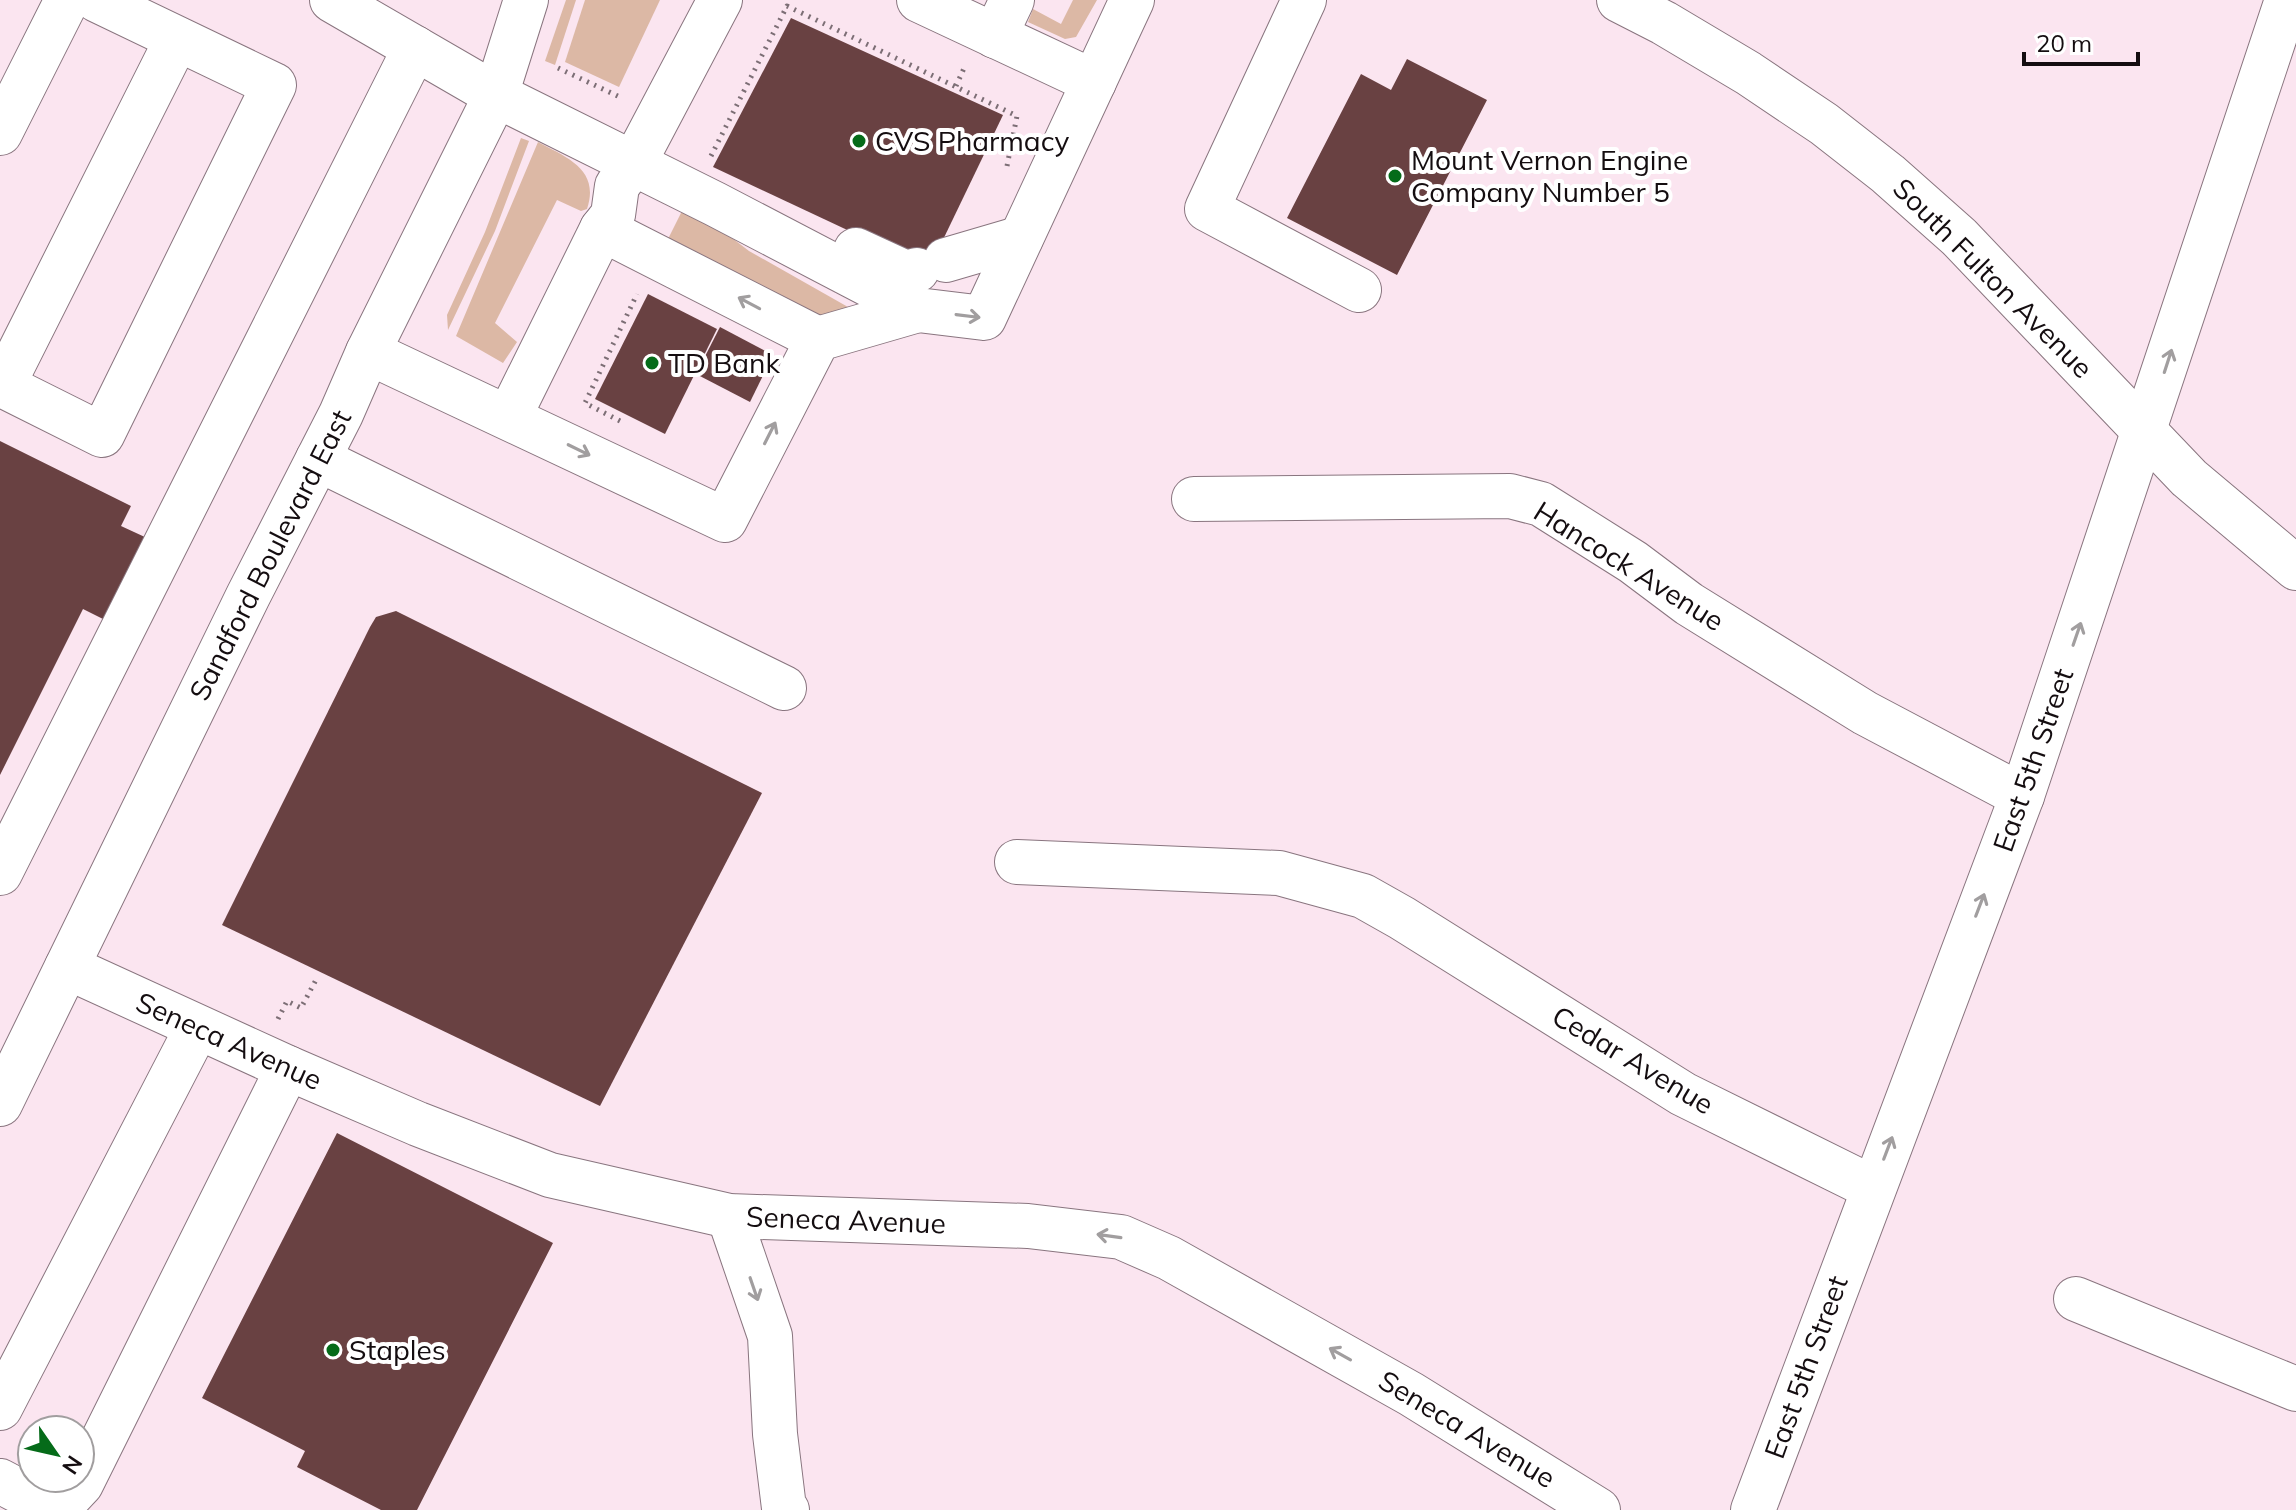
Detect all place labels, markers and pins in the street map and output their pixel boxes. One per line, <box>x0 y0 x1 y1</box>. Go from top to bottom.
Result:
place label: CVS Pharmacy <box>875 123 1070 158</box>
marker: CVS Pharmacy <box>850 132 868 150</box>
place label: Mount Vernon Engine Company Number 5 <box>1411 142 1688 209</box>
marker: Mount Vernon Engine Company Number 5 <box>1386 167 1404 185</box>
place label: TD Bank <box>668 345 780 380</box>
marker: TD Bank <box>643 354 661 372</box>
place label: Staples <box>349 1332 446 1367</box>
marker: Staples <box>324 1341 342 1359</box>

